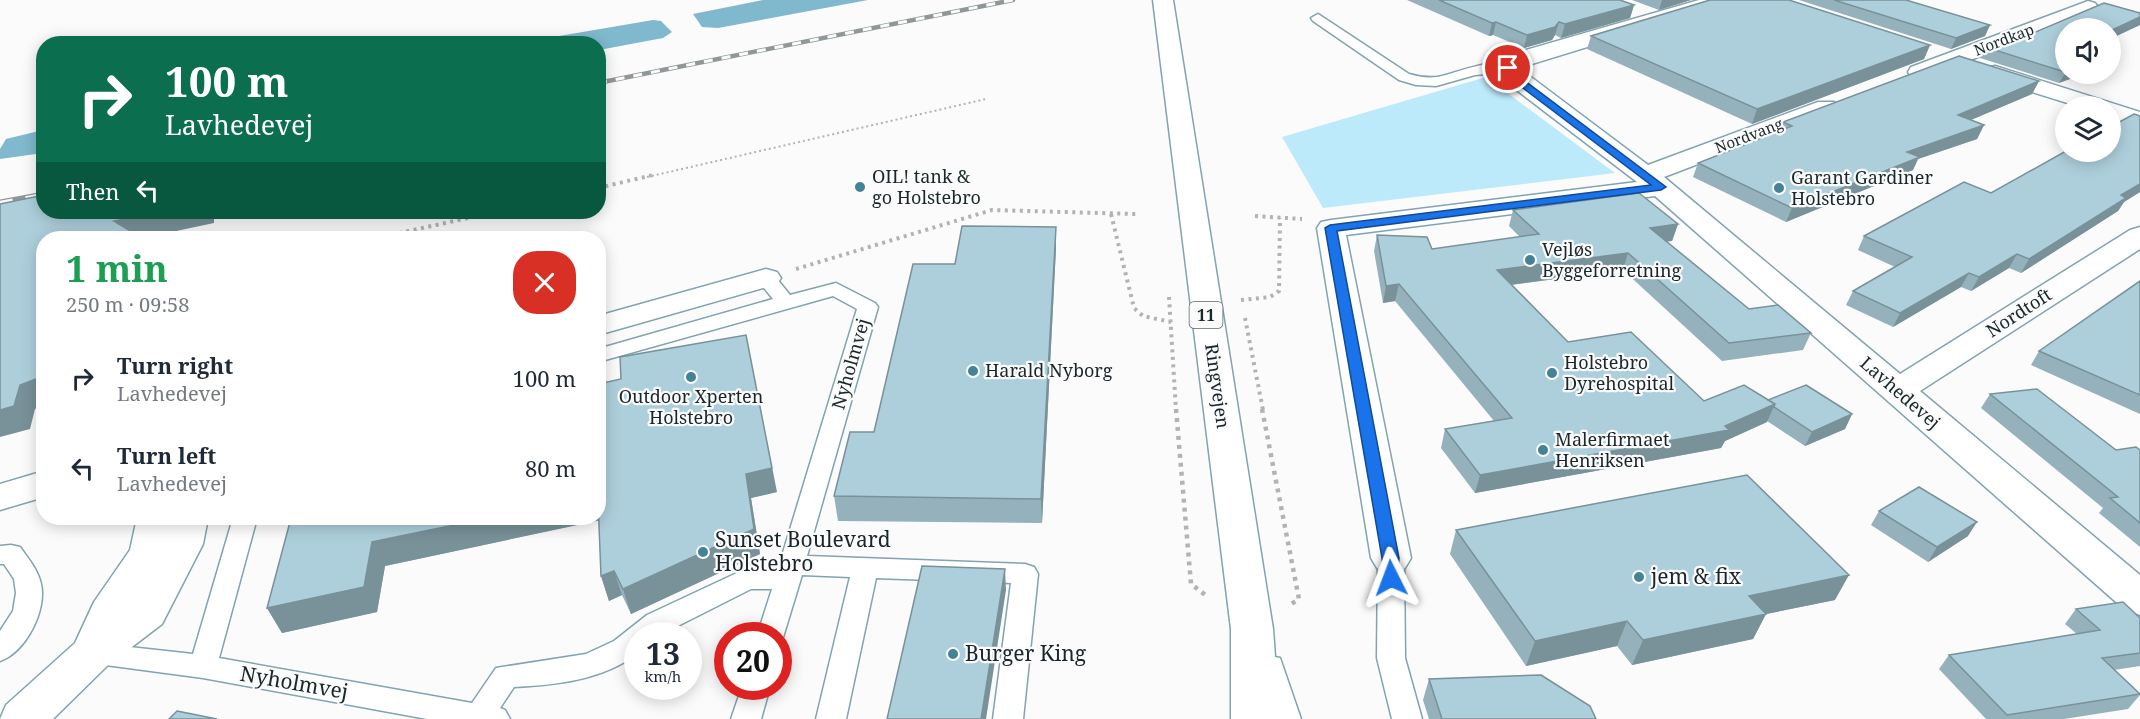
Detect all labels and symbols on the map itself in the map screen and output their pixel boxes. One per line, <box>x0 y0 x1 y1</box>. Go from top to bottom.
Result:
street label: Nordkap <box>1971 18 2037 60</box>
pin <box>1482 42 1533 93</box>
street label: Nordvang <box>1712 113 1785 157</box>
place label: OIL! tank & go Holstebro <box>872 164 981 209</box>
place label: Garant Gardiner Holstebro <box>1791 165 1933 210</box>
marker: OIL! tank & go Holstebro <box>853 180 867 194</box>
marker: Garant Gardiner Holstebro <box>1772 181 1786 195</box>
place label: Vejløs Byggeforretning <box>1542 237 1682 282</box>
marker: Vejløs Byggeforretning <box>1523 253 1537 267</box>
street label: Nordtoft <box>1981 282 2056 342</box>
road number: 11 <box>1190 302 1222 328</box>
street label: Nyholmvej <box>826 315 874 412</box>
street label: Ringvejen <box>1200 342 1236 430</box>
place label: Holstebro Dyrehospital <box>1564 350 1675 395</box>
street label: Lavhedevej <box>1855 351 1946 434</box>
place label: Harald Nyborg <box>985 358 1113 382</box>
marker: Harald Nyborg <box>966 364 980 378</box>
marker: Holstebro Dyrehospital <box>1545 366 1559 380</box>
marker: Outdoor Xperten Holstebro <box>684 370 698 384</box>
place label: Outdoor Xperten Holstebro <box>619 384 764 429</box>
place label: Malerfirmaet Henriksen <box>1555 427 1669 472</box>
marker: Malerfirmaet Henriksen <box>1536 443 1550 457</box>
place label: Sunset Boulevard Holstebro <box>715 525 891 577</box>
marker: Sunset Boulevard Holstebro <box>696 545 710 559</box>
position arrow <box>1359 546 1423 610</box>
place label: jem & fix <box>1650 562 1742 590</box>
marker: jem & fix <box>1632 570 1646 584</box>
speed limit sign: 20 <box>714 622 792 700</box>
place label: Burger King <box>965 639 1087 667</box>
marker: Burger King <box>946 647 960 661</box>
street label: Nyholmvej <box>238 659 350 705</box>

